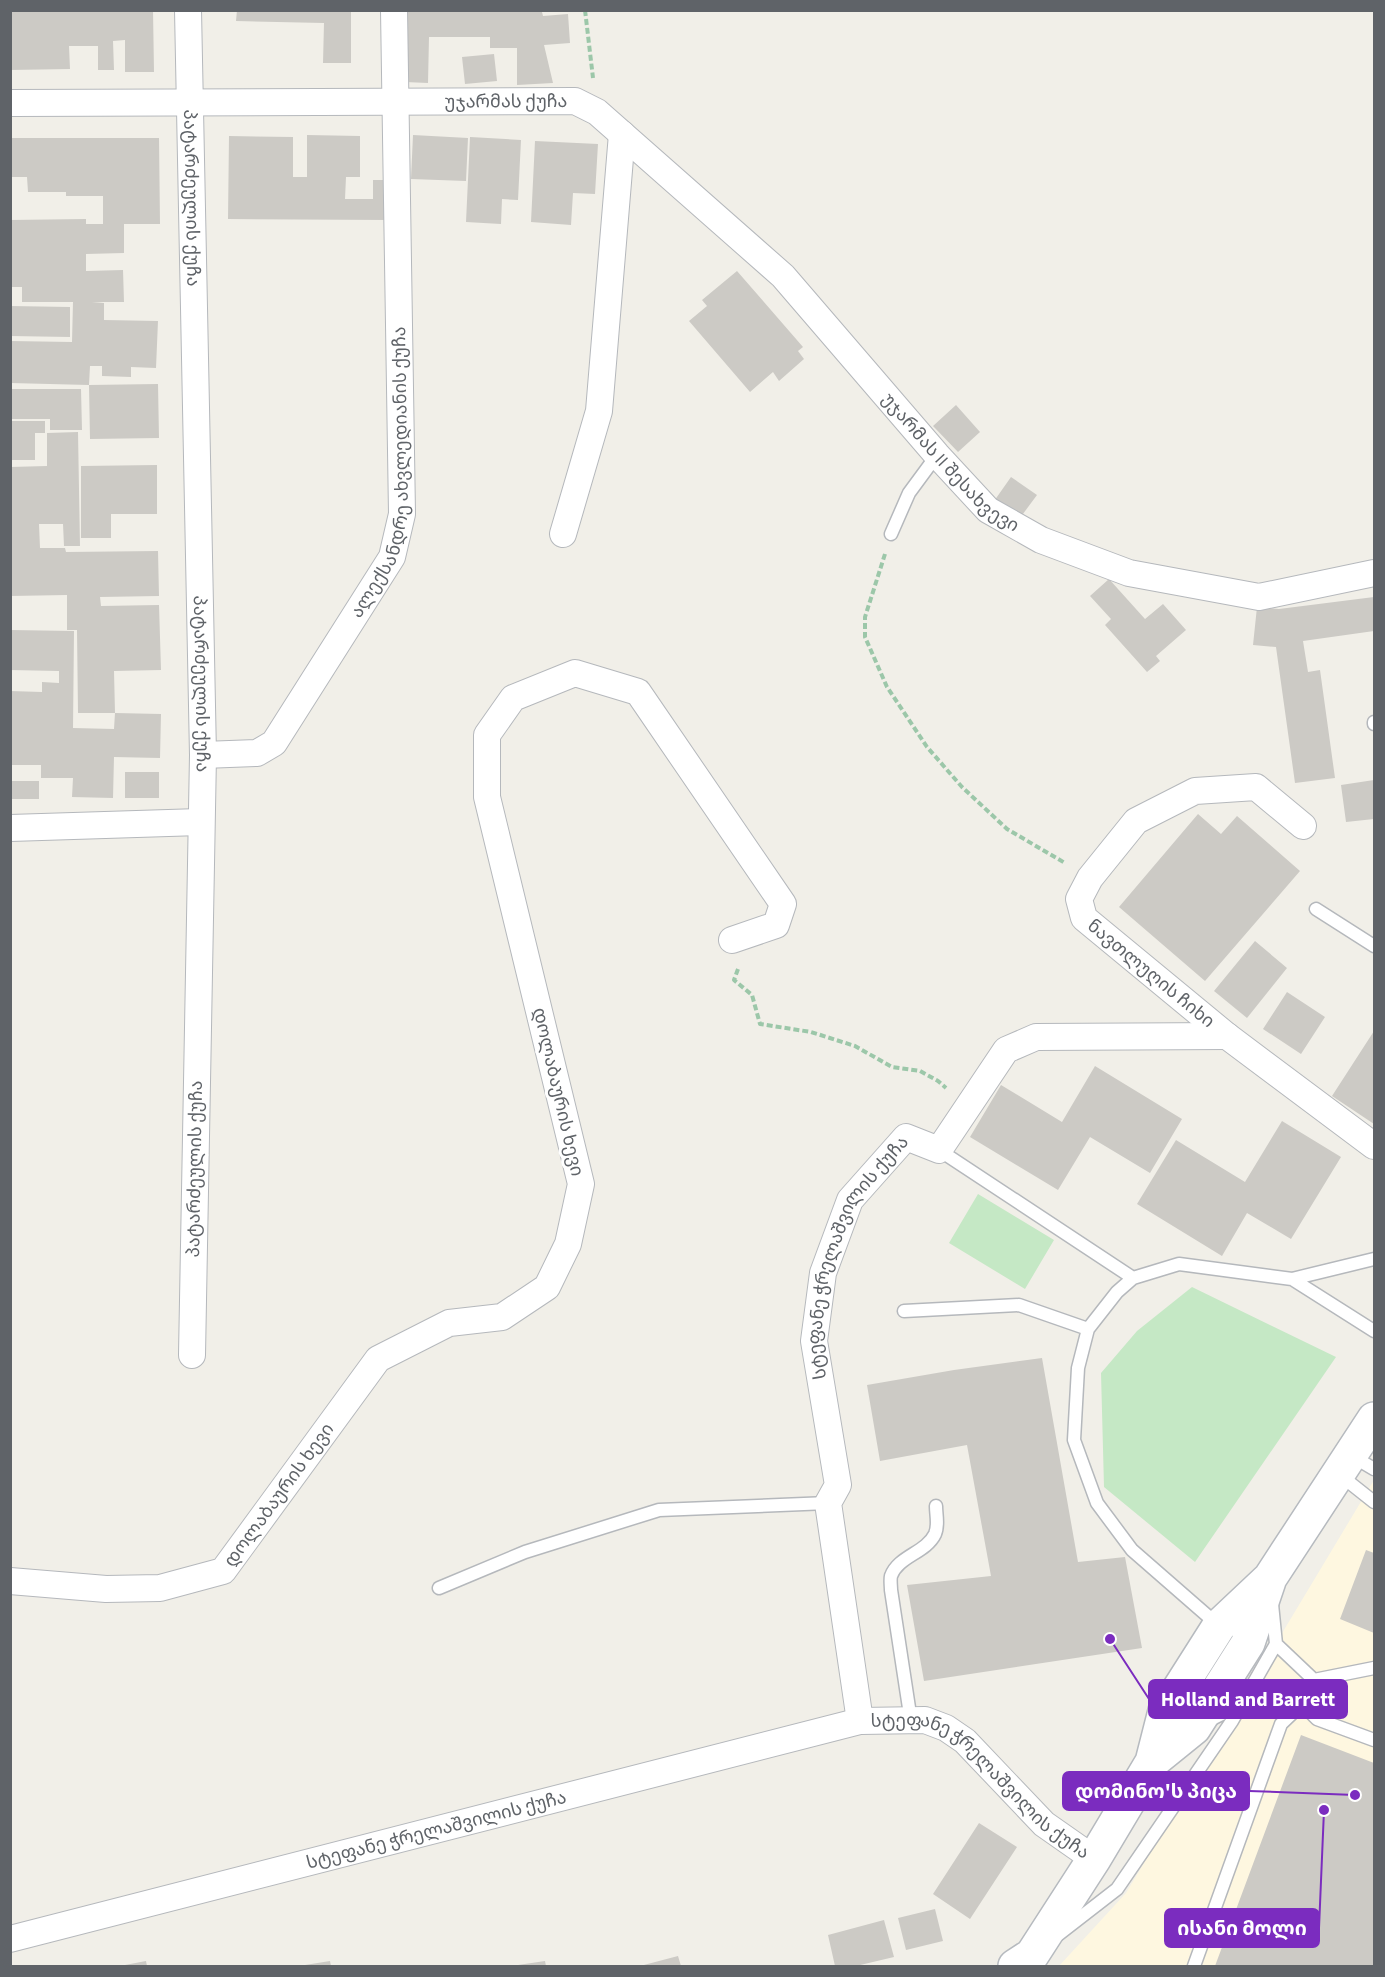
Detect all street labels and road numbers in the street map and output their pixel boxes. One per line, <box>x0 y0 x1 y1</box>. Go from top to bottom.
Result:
street label: უჯარმას ქუჩა <box>445 89 567 114</box>
street label: პატარძეულის ქუჩა <box>178 109 206 287</box>
street label: ალექსანდრე ახვლედიანის ქუჩა <box>344 326 415 623</box>
street label: უჯარმას II შესახვევი <box>876 387 1024 538</box>
street label: პატარძეულის ქუჩა <box>187 595 216 773</box>
street label: ნავთლუღის ჩიხი <box>1082 913 1220 1033</box>
street label: დოლაბაურის ხევი <box>526 1005 590 1179</box>
street label: პატარძეულის ქუჩა <box>181 1080 209 1258</box>
street label: სტეფანე ჭრელაშვილის ქუჩა <box>801 1130 914 1381</box>
street label: დოლაბაურის ხევი <box>218 1418 340 1572</box>
street label: სტეფანე ჭრელაშვილის ქუჩა <box>871 1707 1095 1865</box>
street label: სტეფანე ჭრელაშვილის ქუჩა <box>304 1784 569 1875</box>

